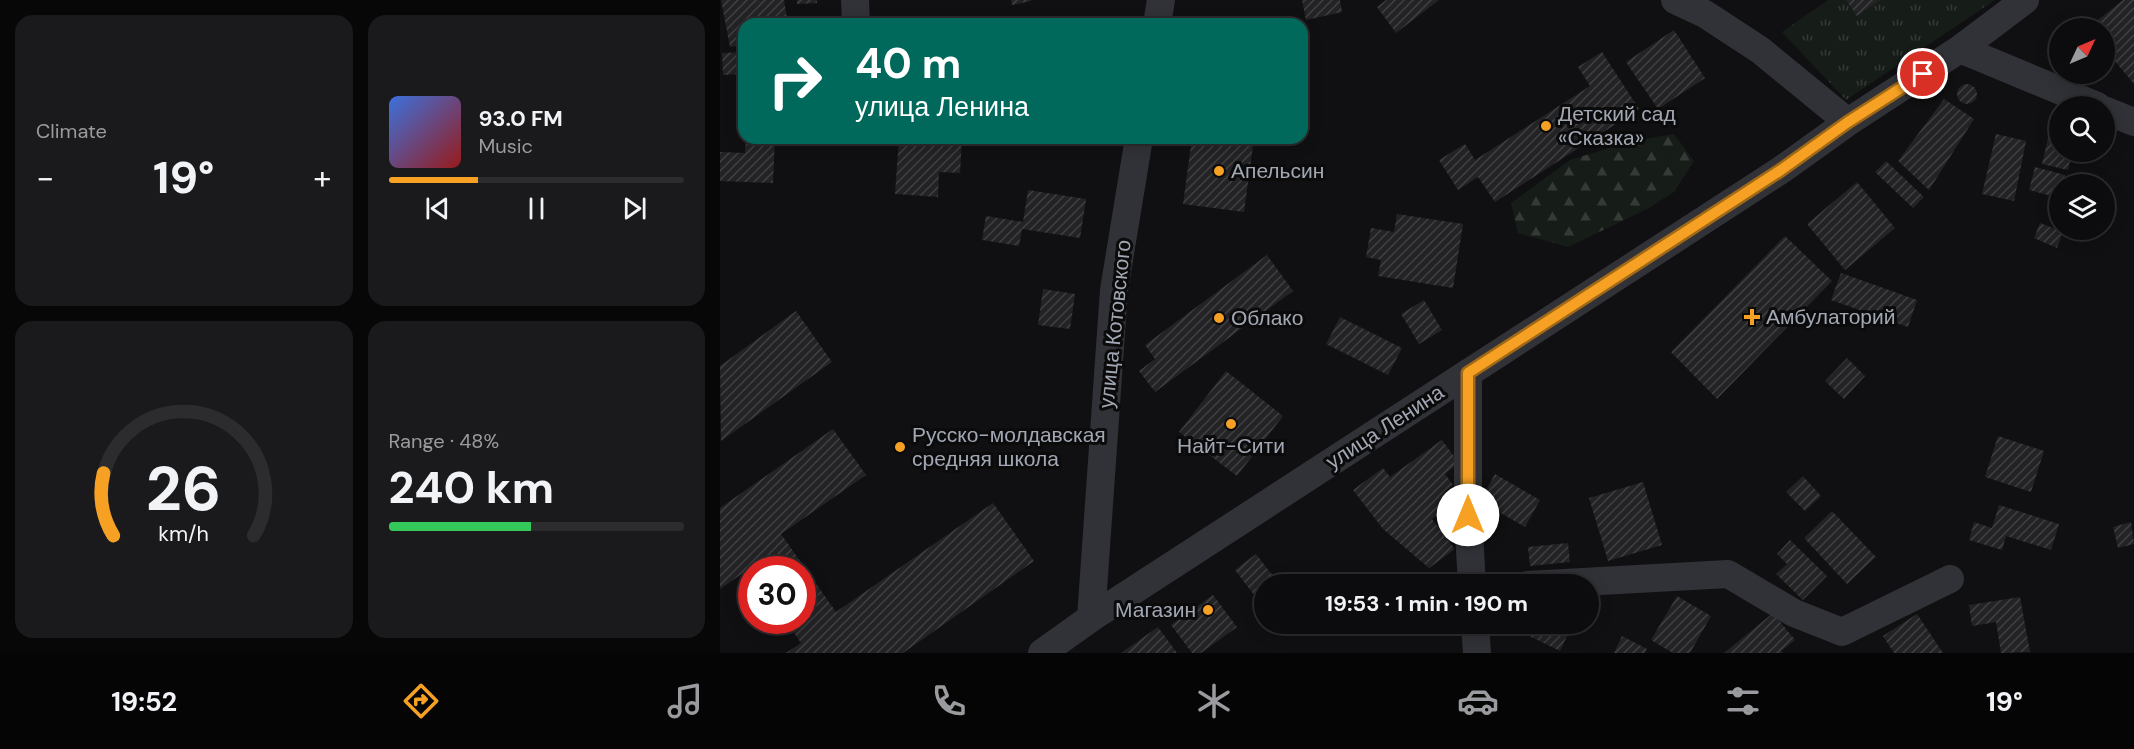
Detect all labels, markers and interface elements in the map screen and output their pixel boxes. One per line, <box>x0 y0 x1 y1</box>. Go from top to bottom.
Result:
north arrow <box>2049 18 2115 84</box>
map controls <box>2049 18 2115 240</box>
text: 40 m <box>855 36 961 91</box>
icon: right <box>756 42 834 120</box>
pin <box>1897 48 1948 99</box>
icon: arrive <box>1906 57 1939 90</box>
text: улица Ленина <box>855 89 1029 124</box>
button: search <box>2049 96 2115 162</box>
place label: Детский сад «Сказка» <box>1558 100 1676 152</box>
text: 93.0 FM <box>479 104 563 133</box>
text: Climate <box>36 118 107 144</box>
marker: Детский сад «Сказка» <box>1539 119 1553 133</box>
text: Music <box>479 133 533 159</box>
text: 19° <box>153 148 214 207</box>
text: − <box>36 156 54 199</box>
text: + <box>313 156 331 199</box>
place label: Апельсин <box>1231 157 1324 185</box>
marker: Апельсин <box>1212 164 1226 178</box>
button: layers <box>2049 174 2115 240</box>
icon: previous <box>421 192 454 225</box>
icon: pause <box>520 192 553 225</box>
icon: next <box>618 192 651 225</box>
street label: улица Котовского <box>1092 238 1138 410</box>
place label: Амбулаторий <box>1766 303 1896 331</box>
place label: Облако <box>1231 304 1303 332</box>
marker: Амбулаторий <box>1743 308 1761 326</box>
marker: Облако <box>1212 311 1226 325</box>
street label: улица Ленина <box>1321 378 1450 476</box>
marker: Найт-Сити <box>1224 417 1238 431</box>
place label: Русско-молдавская средняя школа <box>912 421 1106 473</box>
text: Range · 48% <box>389 428 499 454</box>
place label: Найт-Сити <box>1177 432 1285 460</box>
marker: Русско-молдавская средняя школа <box>893 440 907 454</box>
text: 26 <box>146 448 222 529</box>
text: 240 km <box>389 458 554 517</box>
position arrow <box>1436 483 1500 547</box>
text: km/h <box>158 521 209 549</box>
speed limit sign: 30 <box>738 556 816 634</box>
text: 19:53 · 1 min · 190 m <box>1325 589 1528 618</box>
place label: Магазин <box>1115 596 1196 624</box>
marker: Магазин <box>1201 603 1215 617</box>
icon: directions <box>400 680 442 722</box>
icon: music <box>664 680 706 722</box>
icon: phone <box>928 680 970 722</box>
icon: climate <box>1193 680 1235 722</box>
icon: car <box>1457 680 1499 722</box>
icon: filters <box>1722 680 1764 722</box>
text: 19:52 <box>111 684 177 719</box>
text: 19° <box>1986 684 2023 719</box>

